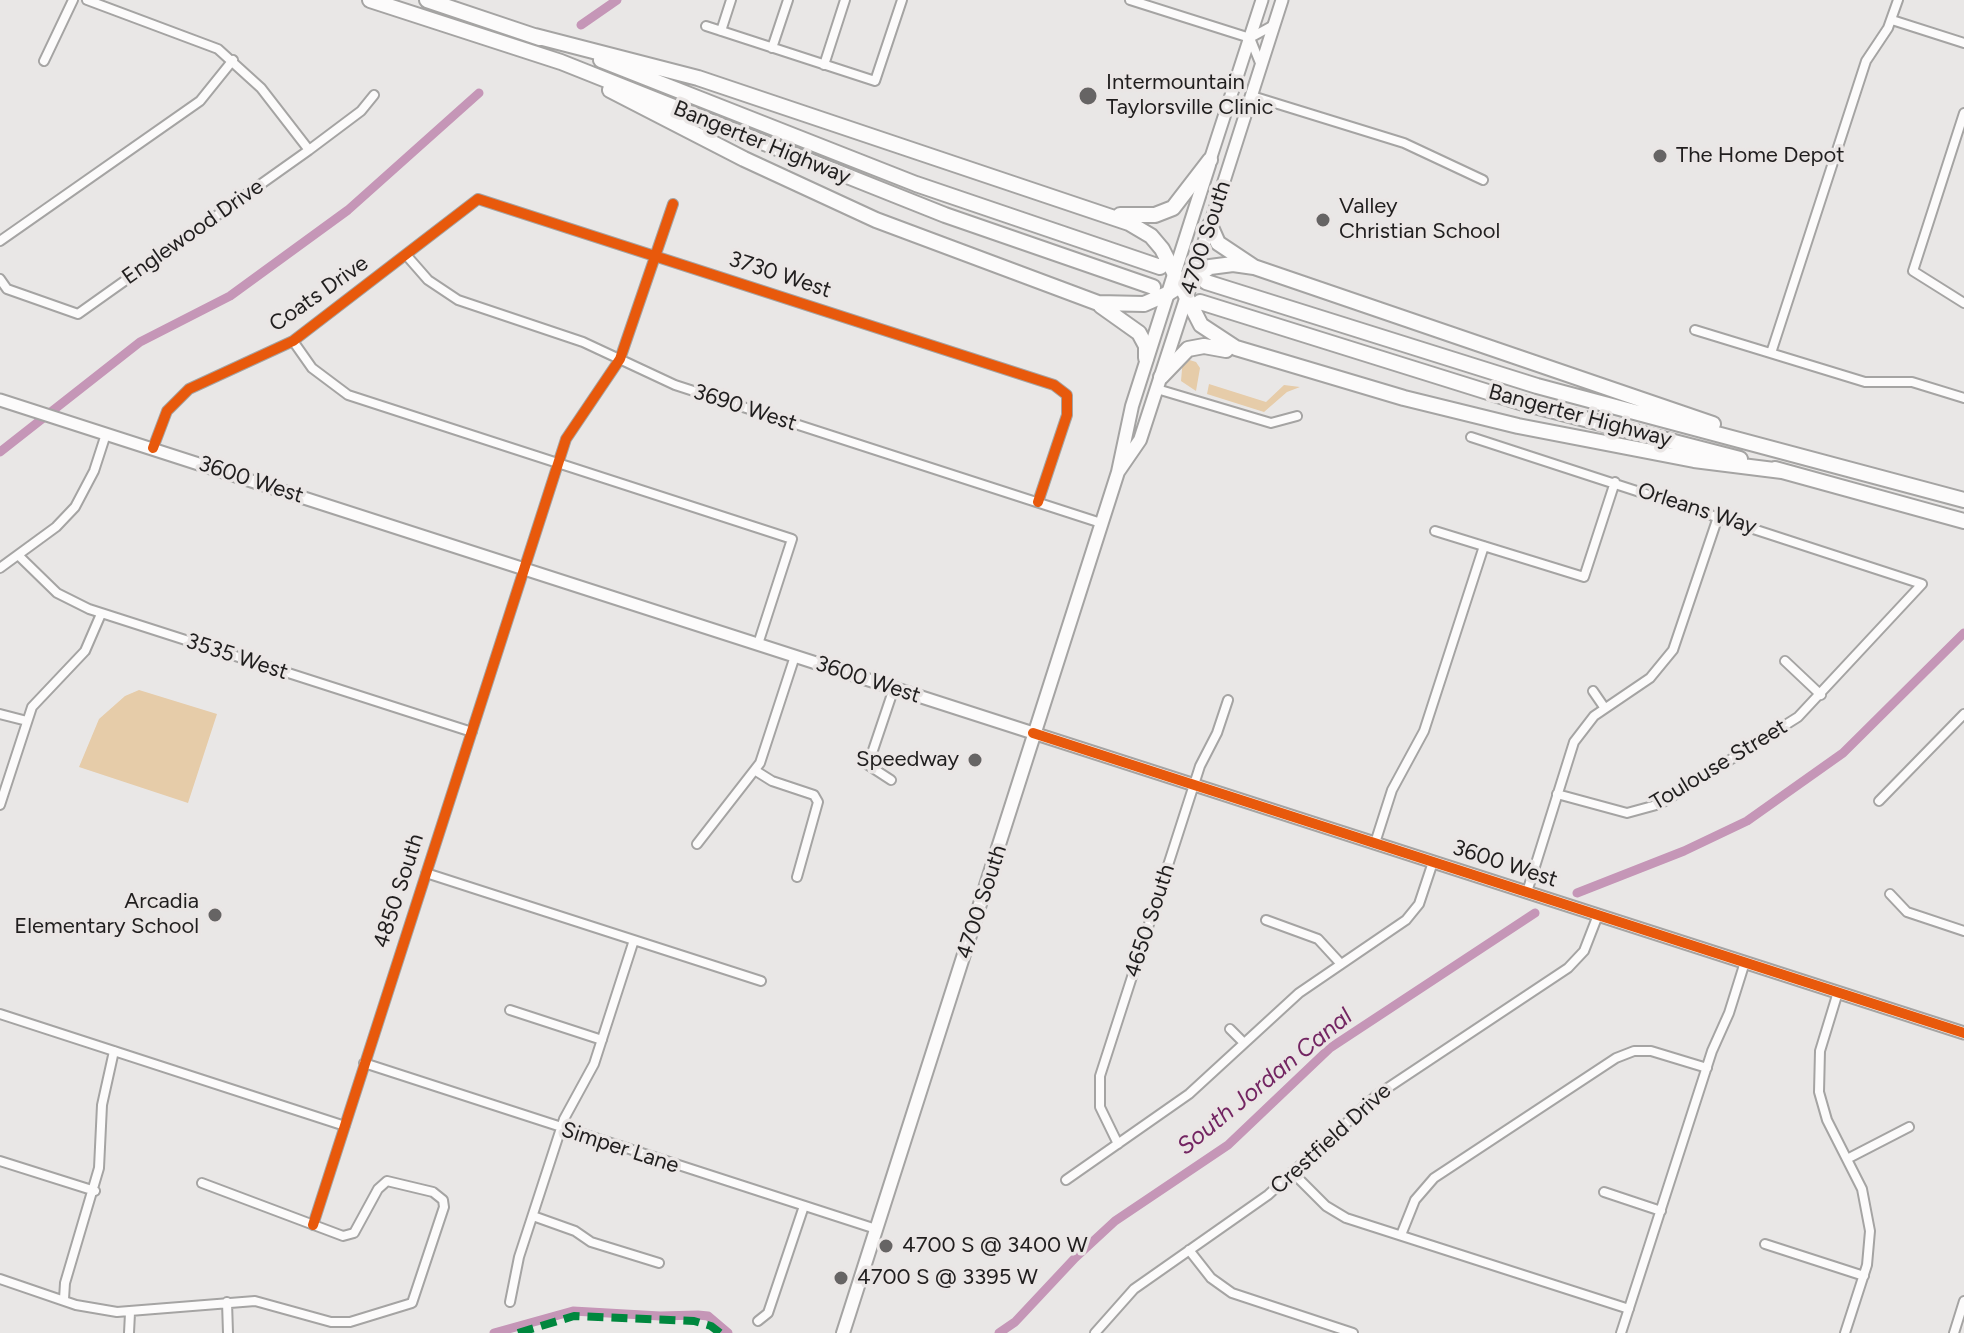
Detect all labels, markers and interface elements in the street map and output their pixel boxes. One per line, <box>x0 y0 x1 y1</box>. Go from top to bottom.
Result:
place label: Intermountain Taylorsville Clinic <box>1106 70 1273 122</box>
marker: Intermountain Taylorsville Clinic <box>1077 85 1099 107</box>
street label: Bangerter Highway <box>670 95 854 191</box>
place label: The Home Depot <box>1676 143 1845 169</box>
marker: The Home Depot <box>1651 147 1669 165</box>
street label: Englewood Drive <box>117 173 269 291</box>
street label: 4700 South <box>1175 178 1237 298</box>
place label: Valley Christian School <box>1339 194 1500 246</box>
marker: Valley Christian School <box>1314 211 1332 229</box>
street label: 3730 West <box>725 246 835 304</box>
street label: Coats Drive <box>264 250 374 338</box>
street label: 3690 West <box>690 379 800 437</box>
street label: Bangerter Highway <box>1485 379 1675 453</box>
street label: 3600 West <box>195 451 307 509</box>
street label: Orleans Way <box>1634 477 1760 541</box>
street label: 3535 West <box>183 628 291 686</box>
street label: 3600 West <box>812 651 924 709</box>
street label: Toulouse Street <box>1646 714 1792 816</box>
place label: Speedway <box>856 747 959 773</box>
marker: Speedway <box>966 751 984 769</box>
street label: 4850 South <box>368 831 430 951</box>
street label: 3600 West <box>1449 835 1561 893</box>
street label: 4700 South <box>951 842 1013 962</box>
street label: 4650 South <box>1119 861 1181 981</box>
place label: Arcadia Elementary School <box>14 889 199 940</box>
marker: Arcadia Elementary School <box>206 906 224 924</box>
water label: South Jordan Canal <box>1172 1003 1358 1161</box>
street label: Crestfield Drive <box>1265 1078 1397 1200</box>
street label: Simper Lane <box>558 1117 682 1179</box>
place label: 4700 S @ 3400 W <box>902 1233 1088 1259</box>
marker: 4700 S @ 3400 W <box>877 1237 895 1255</box>
place label: 4700 S @ 3395 W <box>857 1265 1038 1291</box>
marker: 4700 S @ 3395 W <box>832 1269 850 1287</box>

